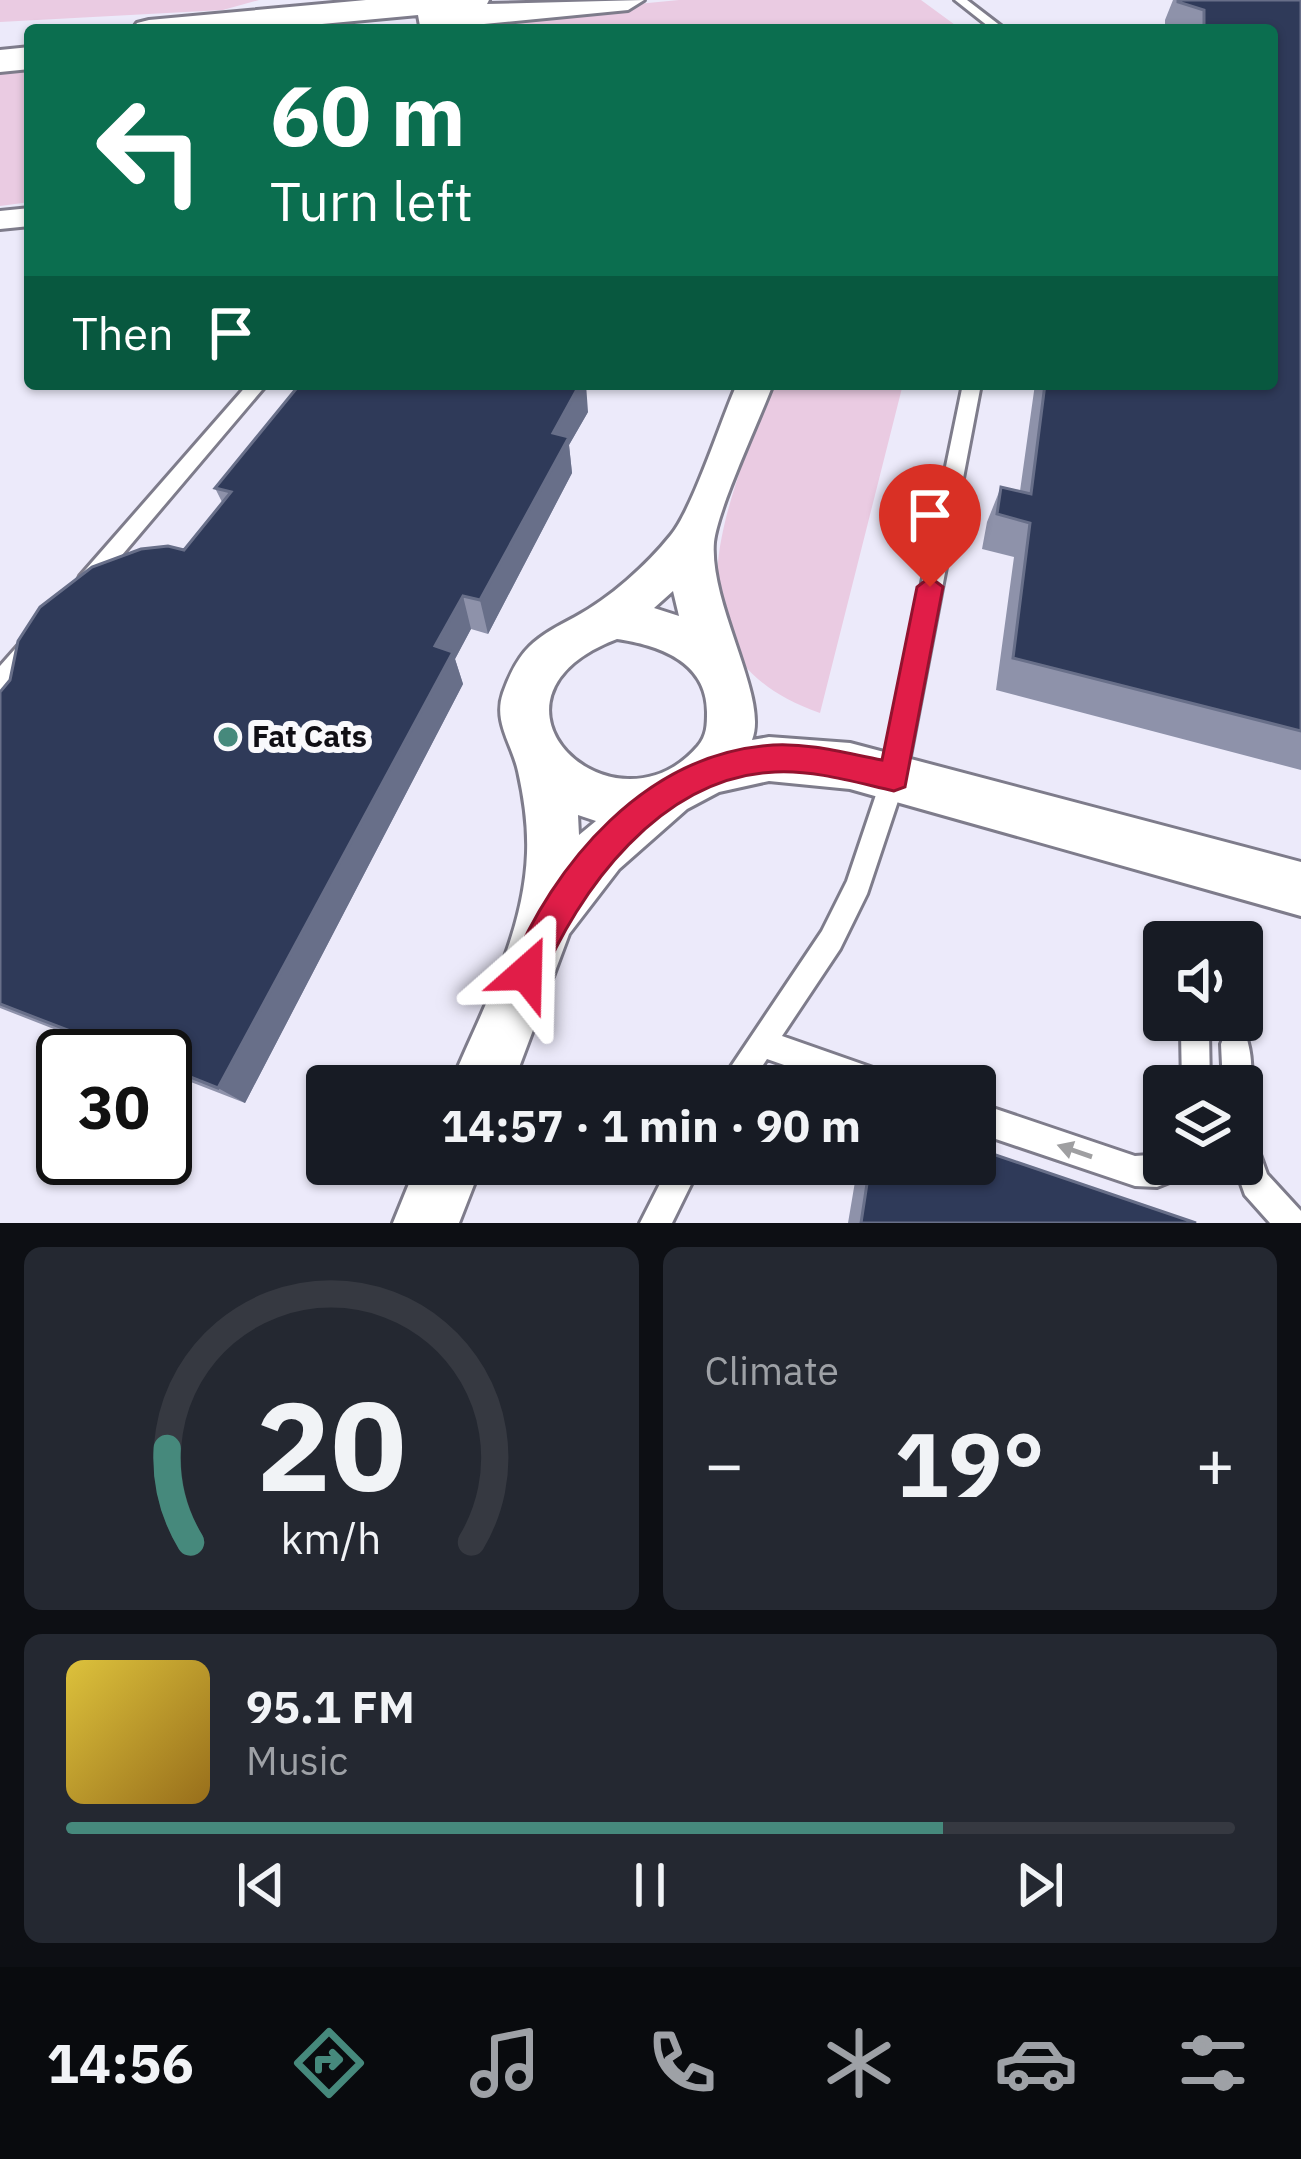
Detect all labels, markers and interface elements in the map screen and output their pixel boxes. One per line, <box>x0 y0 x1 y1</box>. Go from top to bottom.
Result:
text: 60 m <box>270 60 466 169</box>
icon: left <box>72 72 228 228</box>
text: Turn left <box>270 166 473 236</box>
icon: arrive <box>198 300 264 366</box>
text: Then <box>72 304 174 362</box>
pin <box>879 464 981 587</box>
icon: arrive <box>897 482 963 548</box>
place label: Fat Cats <box>252 716 367 755</box>
marker: Fat Cats <box>215 724 241 750</box>
position arrow <box>463 910 589 1036</box>
map controls <box>1143 921 1263 1185</box>
button: sound <box>1143 921 1263 1041</box>
speed limit sign: 30 <box>36 1029 192 1185</box>
button: layers <box>1143 1065 1263 1185</box>
text: 14:57 · 1 min · 90 m <box>441 1096 861 1154</box>
one-way arrow <box>1057 1141 1093 1159</box>
text: Climate <box>705 1345 839 1396</box>
text: 20 <box>256 1363 406 1525</box>
text: 19° <box>895 1405 1045 1522</box>
text: − <box>705 1420 744 1506</box>
text: + <box>1195 1420 1235 1506</box>
text: km/h <box>281 1509 382 1565</box>
text: 95.1 FM <box>246 1677 415 1735</box>
text: Music <box>246 1735 348 1786</box>
icon: previous <box>228 1852 294 1918</box>
icon: pause <box>617 1852 683 1918</box>
icon: next <box>1007 1852 1073 1918</box>
icon: directions <box>287 2021 371 2105</box>
icon: music <box>463 2021 547 2105</box>
icon: phone <box>640 2021 724 2105</box>
icon: climate <box>817 2021 901 2105</box>
icon: car <box>994 2021 1078 2105</box>
icon: filters <box>1171 2021 1255 2105</box>
text: 14:56 <box>46 2028 194 2098</box>

